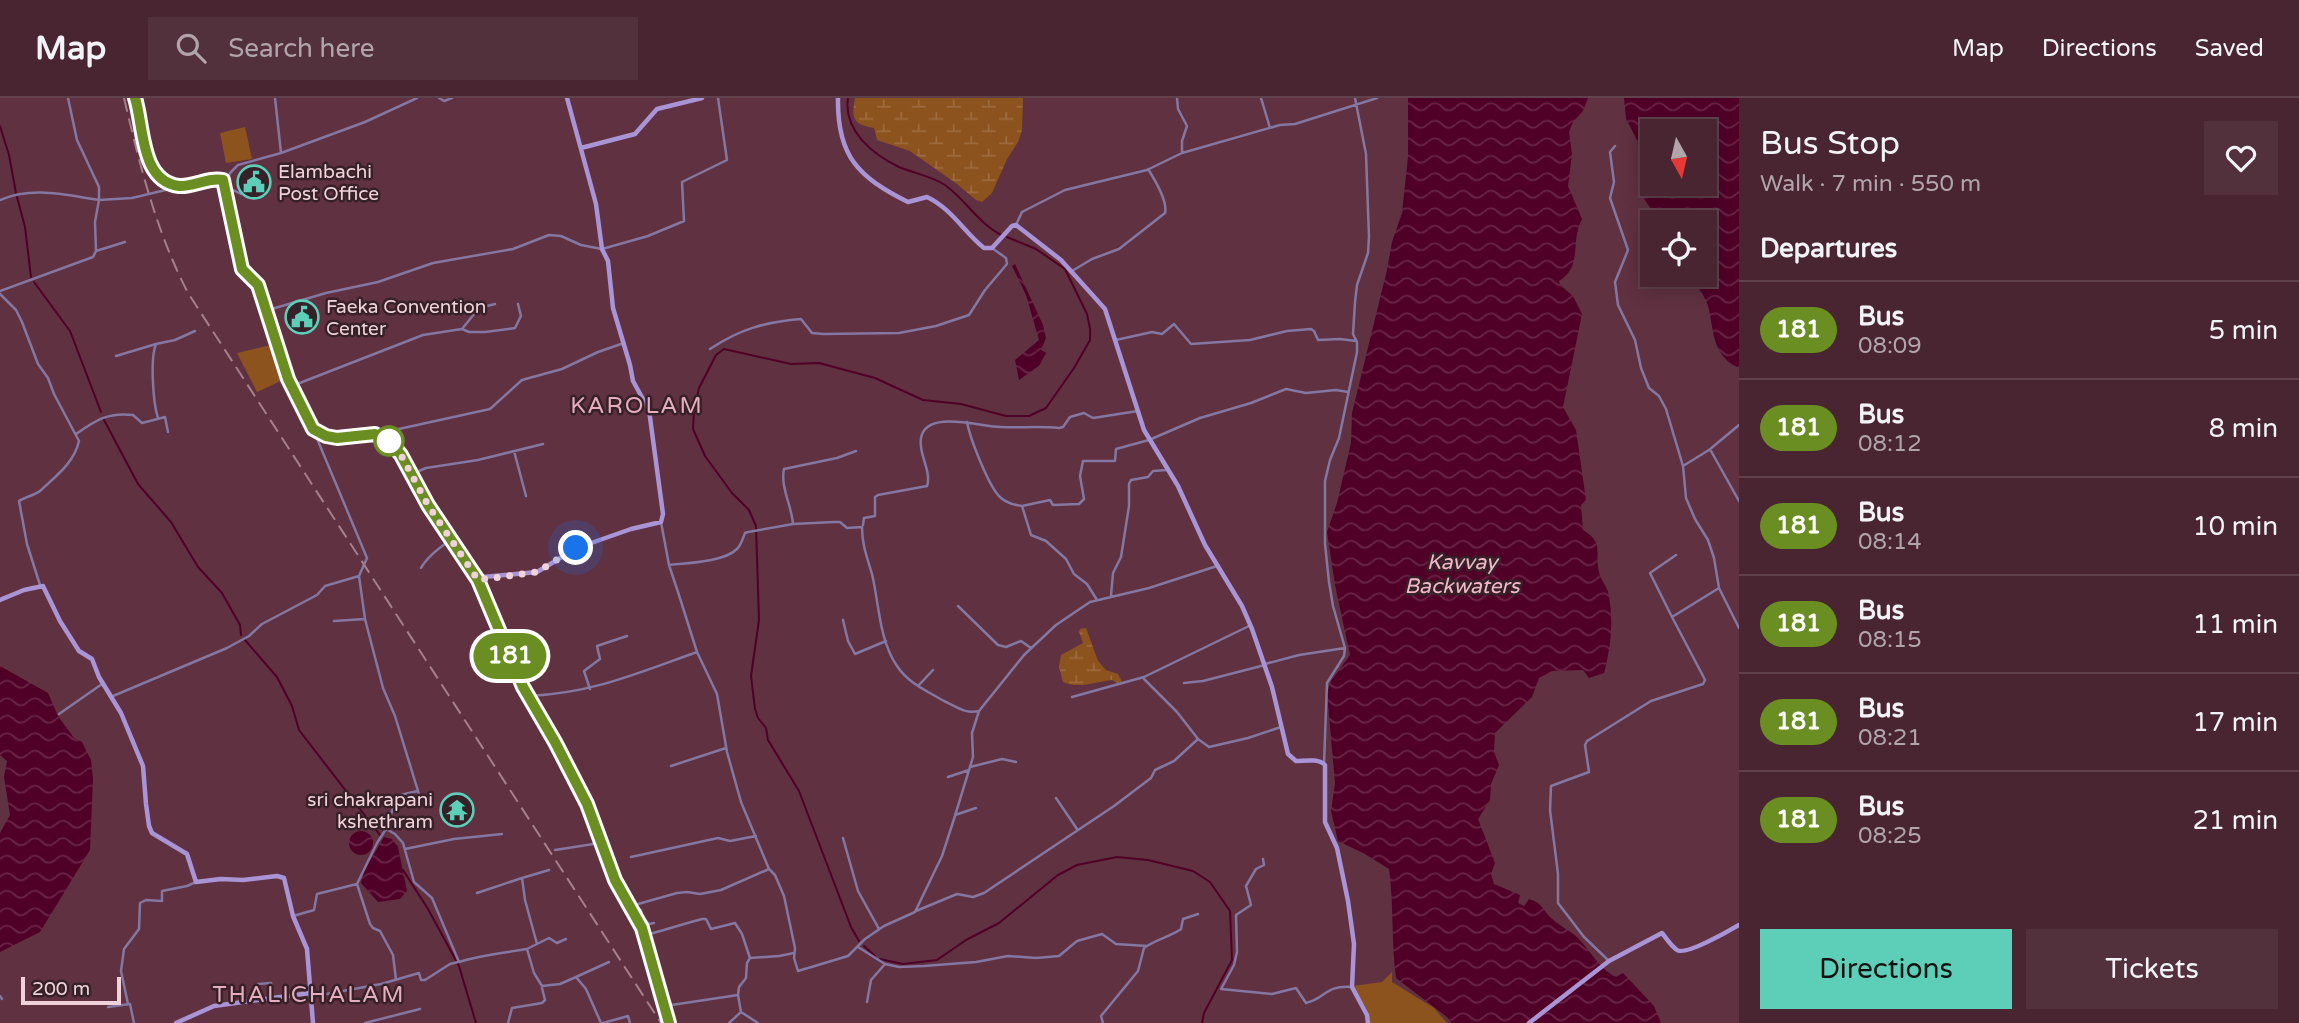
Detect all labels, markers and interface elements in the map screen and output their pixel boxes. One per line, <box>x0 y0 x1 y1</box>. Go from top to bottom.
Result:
search box <box>148 17 638 80</box>
text: Map <box>35 29 106 68</box>
icon: search <box>172 29 210 67</box>
text: Search here <box>228 33 374 64</box>
text: Map <box>1952 34 2004 63</box>
text: Directions <box>2042 34 2157 63</box>
text: Saved <box>2195 34 2264 63</box>
north arrow <box>1640 119 1717 196</box>
map controls <box>1640 119 1717 287</box>
button: heart <box>2204 121 2278 195</box>
text: Bus Stop <box>1760 124 1900 163</box>
place label: Elambachi Post Office <box>278 161 379 205</box>
public building icon: Elambachi Post Office <box>235 163 273 201</box>
text: Walk · 7 min · 550 m <box>1760 170 1981 198</box>
button: locate <box>1640 210 1717 287</box>
text: Departures <box>1760 233 1897 264</box>
place label: Faeka Convention Center <box>326 296 486 340</box>
public building icon: Faeka Convention Center <box>283 298 321 336</box>
text: Bus <box>1858 301 1904 332</box>
text: 181 <box>1776 315 1821 344</box>
text: 5 min <box>2209 315 2278 346</box>
text: 08:09 <box>1858 332 1922 360</box>
district label: KAROLAM <box>570 392 704 420</box>
text: Bus <box>1858 399 1904 430</box>
text: 181 <box>1776 413 1821 442</box>
text: 8 min <box>2209 413 2278 444</box>
unlabelled marker <box>374 426 404 456</box>
text: 08:12 <box>1858 430 1922 458</box>
text: Bus <box>1858 497 1904 528</box>
text: 181 <box>1776 511 1821 540</box>
text: 10 min <box>2192 511 2278 542</box>
text: 08:14 <box>1858 528 1922 556</box>
your location <box>558 530 593 565</box>
water label: Kavvay Backwaters <box>1405 550 1521 599</box>
text: Bus <box>1858 595 1904 626</box>
text: 181 <box>1776 609 1821 638</box>
text: 11 min <box>2192 609 2278 640</box>
text: 08:15 <box>1858 626 1922 654</box>
line badge: 181 <box>470 633 550 679</box>
text: 181 <box>487 641 533 670</box>
text: Bus <box>1858 693 1904 724</box>
text: 181 <box>1776 707 1821 736</box>
text: 17 min <box>2192 707 2278 738</box>
text: 08:21 <box>1858 724 1922 752</box>
place label: sri chakrapani kshethram <box>307 789 433 833</box>
temple icon: sri chakrapani kshethram <box>438 791 476 829</box>
text: Bus <box>1858 791 1904 822</box>
text: 181 <box>1776 805 1821 834</box>
text: 21 min <box>2192 805 2278 836</box>
text: 08:25 <box>1858 822 1922 850</box>
button: Directions <box>1760 929 2012 1009</box>
button: Tickets <box>2026 929 2278 1009</box>
scale bar <box>21 974 121 1006</box>
text: 200 m <box>32 978 90 1000</box>
district label: THALICHALAM <box>212 981 406 1009</box>

